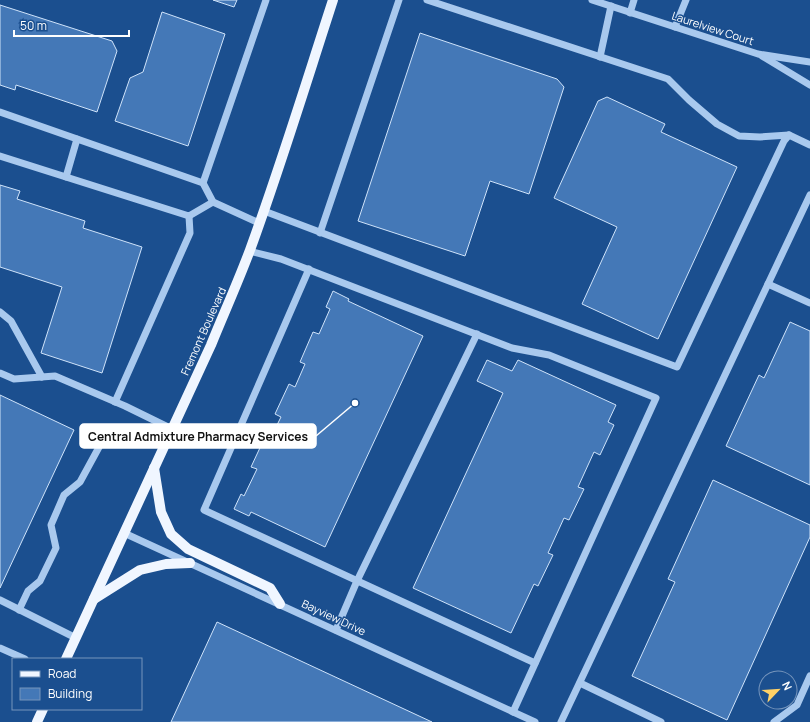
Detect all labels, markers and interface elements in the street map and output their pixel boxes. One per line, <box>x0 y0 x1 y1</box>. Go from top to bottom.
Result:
street label: Laurelview Court <box>670 8 756 48</box>
scale bar <box>14 12 129 38</box>
text: 50 m <box>20 17 47 34</box>
street label: Fremont Boulevard <box>177 285 229 377</box>
callout: Central Admixture Pharmacy Services <box>80 424 316 448</box>
text: Central Admixture Pharmacy Services <box>88 428 308 445</box>
street label: Bayview Drive <box>300 596 369 639</box>
legend <box>12 658 142 710</box>
text: Road <box>48 665 76 682</box>
north arrow <box>758 670 798 710</box>
text: N <box>779 679 796 692</box>
text: Building <box>48 685 92 702</box>

